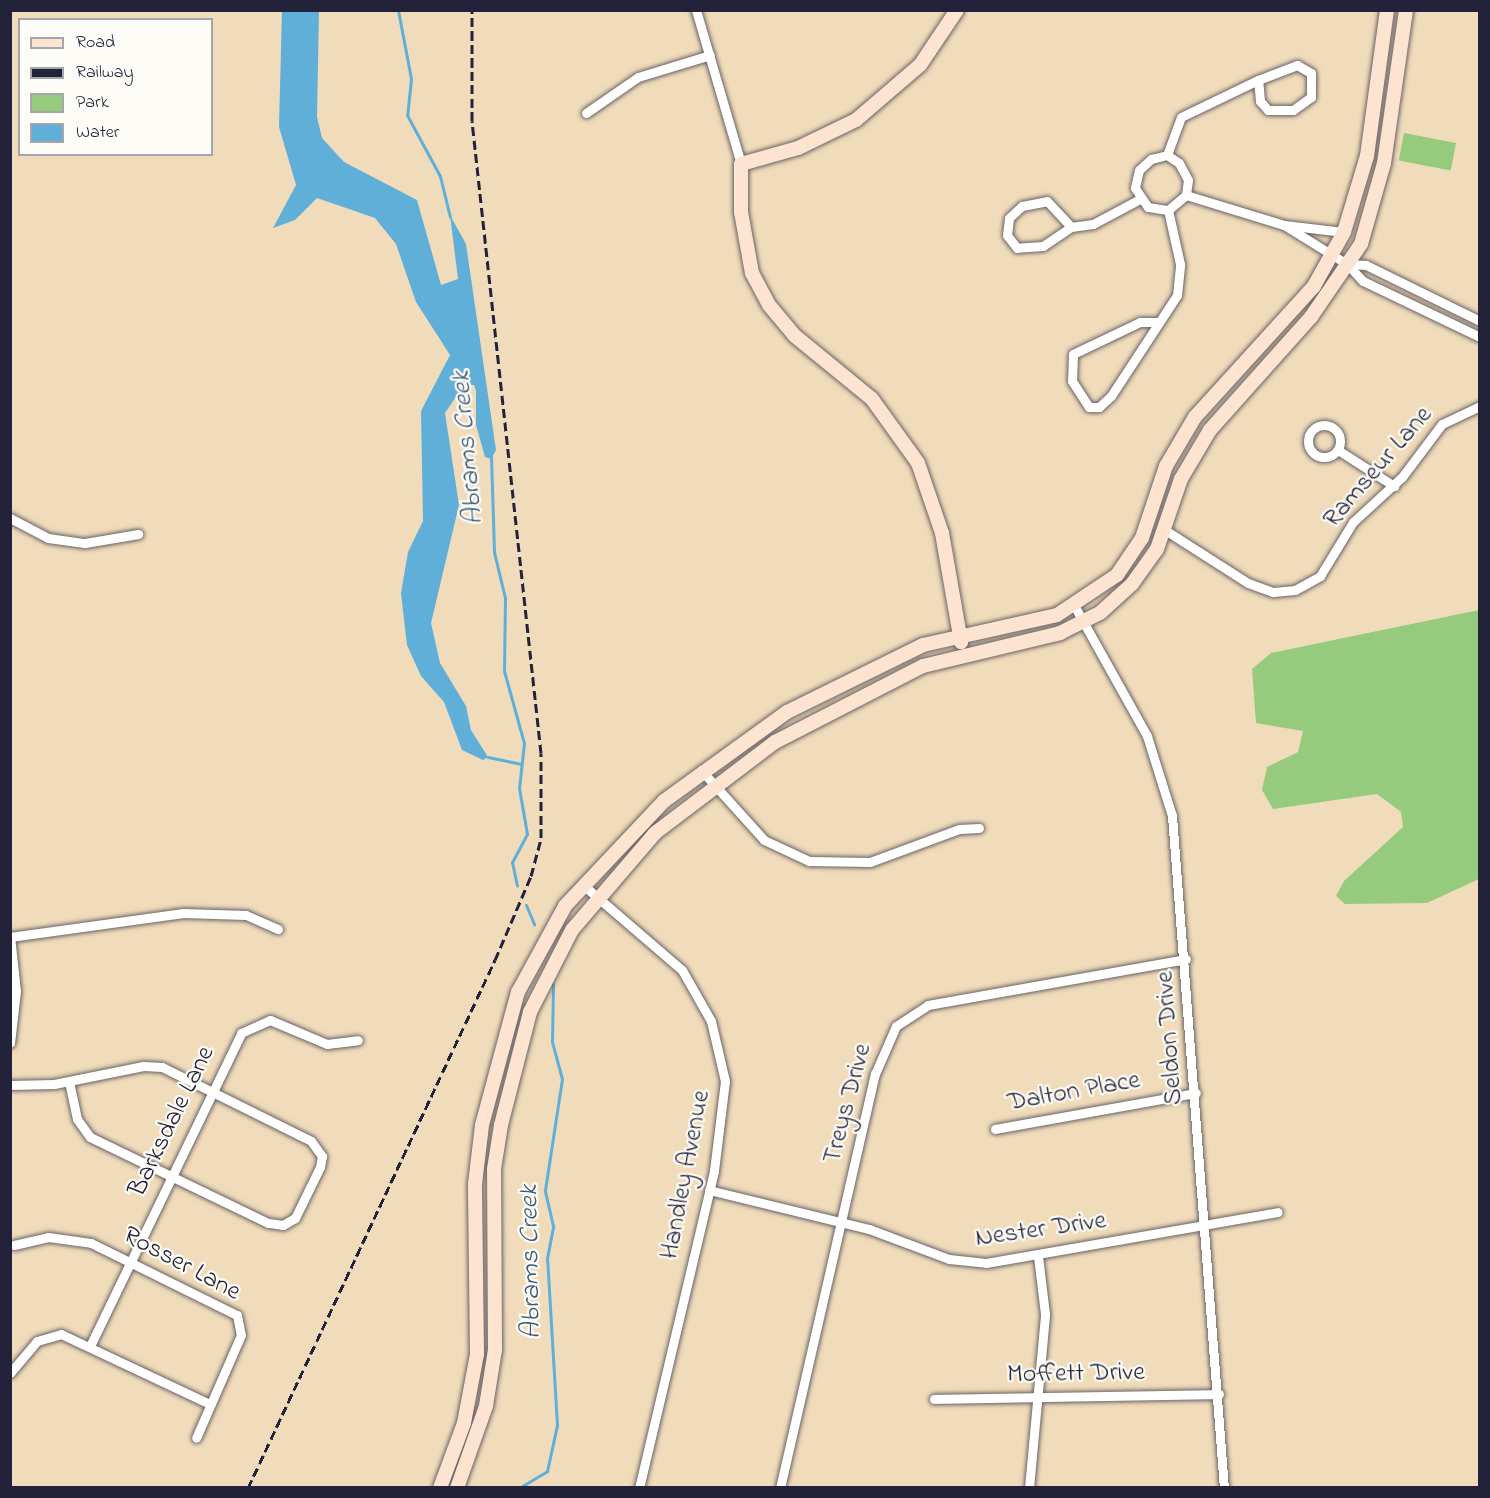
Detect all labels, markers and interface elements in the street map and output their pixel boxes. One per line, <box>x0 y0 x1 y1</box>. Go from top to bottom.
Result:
legend <box>18 18 213 156</box>
text: Road <box>76 30 115 56</box>
text: Railway <box>76 60 133 86</box>
text: Park <box>76 90 109 116</box>
text: Water <box>76 120 119 146</box>
water label: Abrams Creek <box>445 370 491 526</box>
street label: Ramseur Lane <box>1318 401 1440 535</box>
street label: Seldon Drive <box>1151 970 1191 1106</box>
street label: Treys Drive <box>818 1041 880 1167</box>
street label: Barksdale Lane <box>123 1042 223 1202</box>
street label: Dalton Place <box>1005 1066 1143 1120</box>
street label: Handley Avenue <box>655 1088 719 1262</box>
water label: Abrams Creek <box>513 1184 549 1340</box>
street label: Nester Drive <box>974 1206 1108 1256</box>
street label: Rosser Lane <box>117 1221 245 1309</box>
street label: Moffett Drive <box>1007 1358 1145 1392</box>

